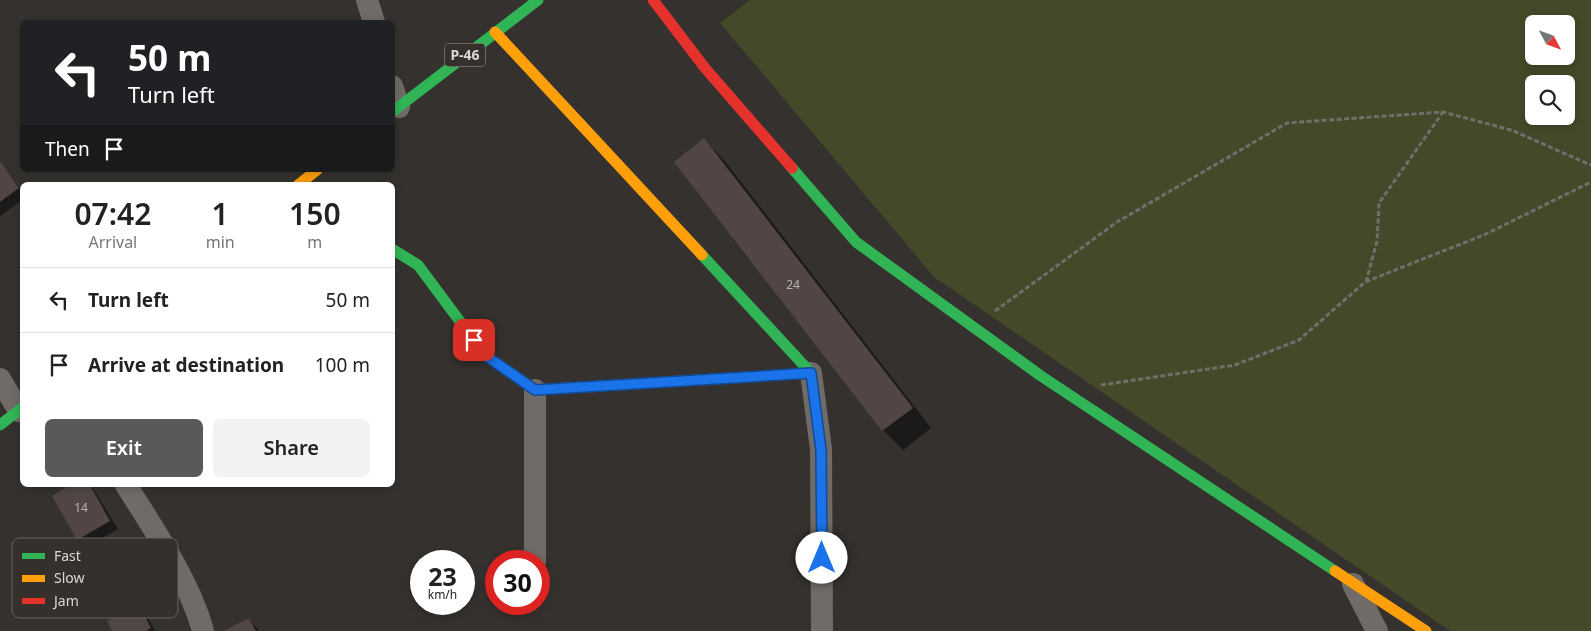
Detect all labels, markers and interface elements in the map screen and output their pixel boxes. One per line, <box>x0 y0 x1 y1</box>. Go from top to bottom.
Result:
north arrow <box>1525 15 1575 65</box>
map controls <box>1525 15 1575 125</box>
text: 50 m <box>128 34 211 81</box>
icon: left <box>45 40 110 105</box>
road number: Р-46 <box>445 44 485 66</box>
button: search <box>1525 75 1575 125</box>
text: Turn left <box>128 79 215 109</box>
icon: arrive <box>100 135 128 163</box>
text: Then <box>45 136 90 162</box>
text: 07:42 <box>74 193 151 234</box>
text: 1 <box>212 193 229 234</box>
text: 150 <box>289 193 341 234</box>
text: Arrival <box>88 231 137 253</box>
text: min <box>206 231 235 253</box>
text: m <box>307 231 322 253</box>
house number: 24 <box>786 276 800 293</box>
icon: left <box>45 286 73 314</box>
text: Turn left <box>88 287 169 313</box>
text: 50 m <box>326 287 370 313</box>
pin <box>453 319 495 361</box>
icon: arrive <box>460 326 488 354</box>
icon: arrive <box>45 351 73 379</box>
text: Arrive at destination <box>88 352 284 378</box>
text: 100 m <box>315 352 370 378</box>
button: Exit <box>45 419 203 477</box>
button: Share <box>213 419 370 477</box>
house number: 14 <box>74 499 88 516</box>
position arrow <box>795 531 847 583</box>
legend <box>12 538 178 618</box>
text: Fast <box>54 546 81 565</box>
speed limit sign: 30 <box>485 550 550 615</box>
text: 23 <box>428 559 457 593</box>
text: Slow <box>54 568 85 587</box>
text: km/h <box>428 586 457 603</box>
text: Jam <box>52 591 79 610</box>

